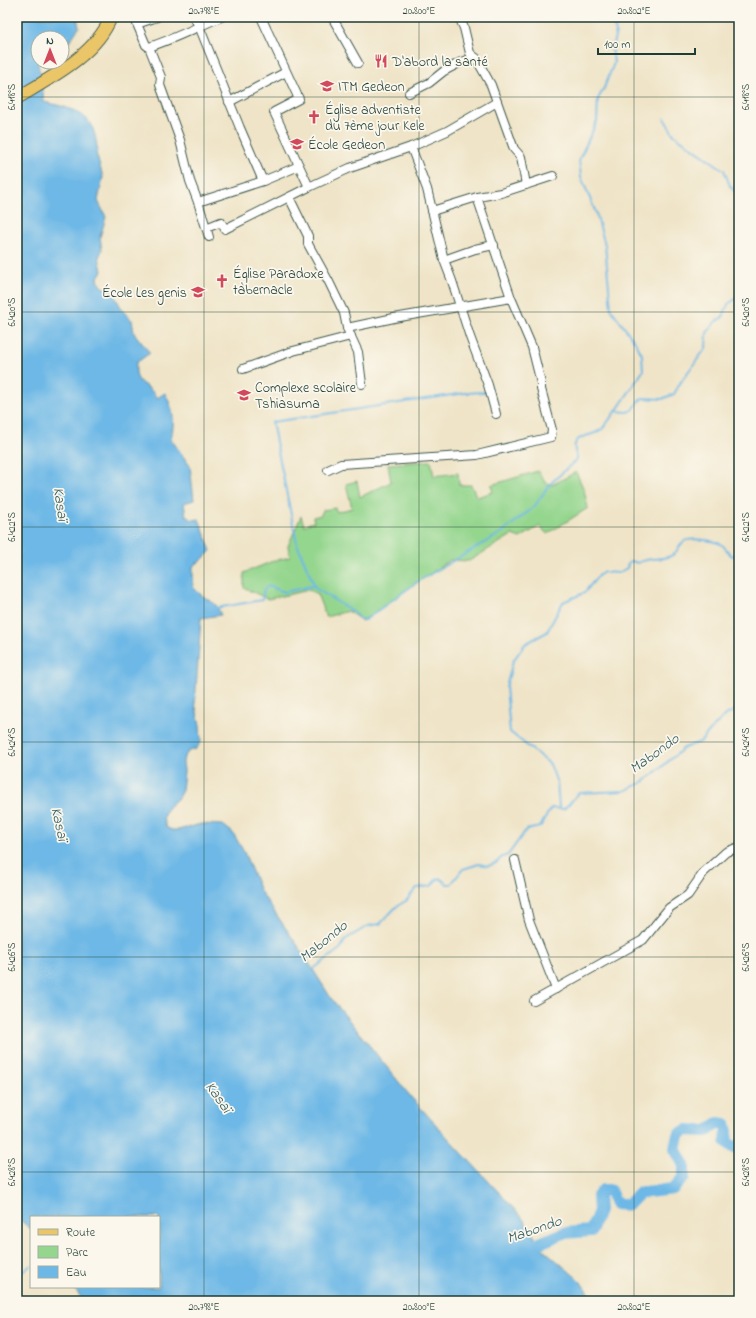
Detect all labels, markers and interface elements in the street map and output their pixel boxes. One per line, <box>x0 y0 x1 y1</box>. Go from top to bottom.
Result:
text: 20.798°E <box>189 4 219 19</box>
text: 20.800°E <box>403 4 435 19</box>
text: 20.802°E <box>617 4 651 19</box>
north arrow <box>30 30 70 70</box>
scale bar <box>598 30 695 56</box>
text: N <box>46 33 54 49</box>
text: 100 m <box>604 36 631 54</box>
place label: D'abord la santé <box>391 52 488 73</box>
restaurant icon: D'abord la santé <box>373 53 389 69</box>
place label: ITM Gedeon <box>338 77 405 98</box>
school or university icon: ITM Gedeon <box>319 78 335 94</box>
text: 6.418°S <box>5 83 20 110</box>
text: 6.418°S <box>739 83 754 110</box>
place label: Église adventiste du 7ème jour Kele <box>325 100 425 137</box>
church icon: Église adventiste du 7ème jour Kele <box>306 109 322 125</box>
place label: École Gedeon <box>308 135 385 156</box>
school or university icon: École Gedeon <box>289 136 305 152</box>
place label: Église Paradoxe tabernacle <box>233 264 324 301</box>
church icon: Église Paradoxe tabernacle <box>214 273 230 289</box>
place label: École Les genis <box>102 283 187 305</box>
school or university icon: École Les genis <box>190 284 206 300</box>
text: 6.420°S <box>5 297 20 326</box>
text: 6.420°S <box>739 297 754 326</box>
place label: Complexe scolaire Tshiasuma <box>255 378 357 415</box>
school or university icon: Complexe scolaire Tshiasuma <box>236 387 252 403</box>
water label: Kasaï <box>47 486 74 526</box>
text: 6.422°S <box>5 512 20 542</box>
text: 6.422°S <box>739 512 754 542</box>
text: 6.424°S <box>5 727 20 756</box>
text: 6.424°S <box>739 727 754 756</box>
water label: Mabondo <box>625 728 685 779</box>
water label: Kasaï <box>45 805 74 846</box>
water label: Mabondo <box>295 915 353 968</box>
text: 6.426°S <box>5 942 20 972</box>
text: 6.426°S <box>739 942 754 972</box>
water label: Kasaï <box>199 1077 239 1120</box>
text: 6.428°S <box>5 1157 20 1186</box>
text: 6.428°S <box>739 1157 754 1186</box>
water label: Mabondo <box>504 1210 566 1250</box>
legend <box>30 1216 160 1288</box>
text: Route <box>66 1224 96 1242</box>
text: Parc <box>66 1244 88 1262</box>
text: Eau <box>66 1264 87 1282</box>
text: 20.798°E <box>189 1300 219 1315</box>
text: 20.800°E <box>403 1300 435 1315</box>
text: 20.802°E <box>617 1300 651 1315</box>

